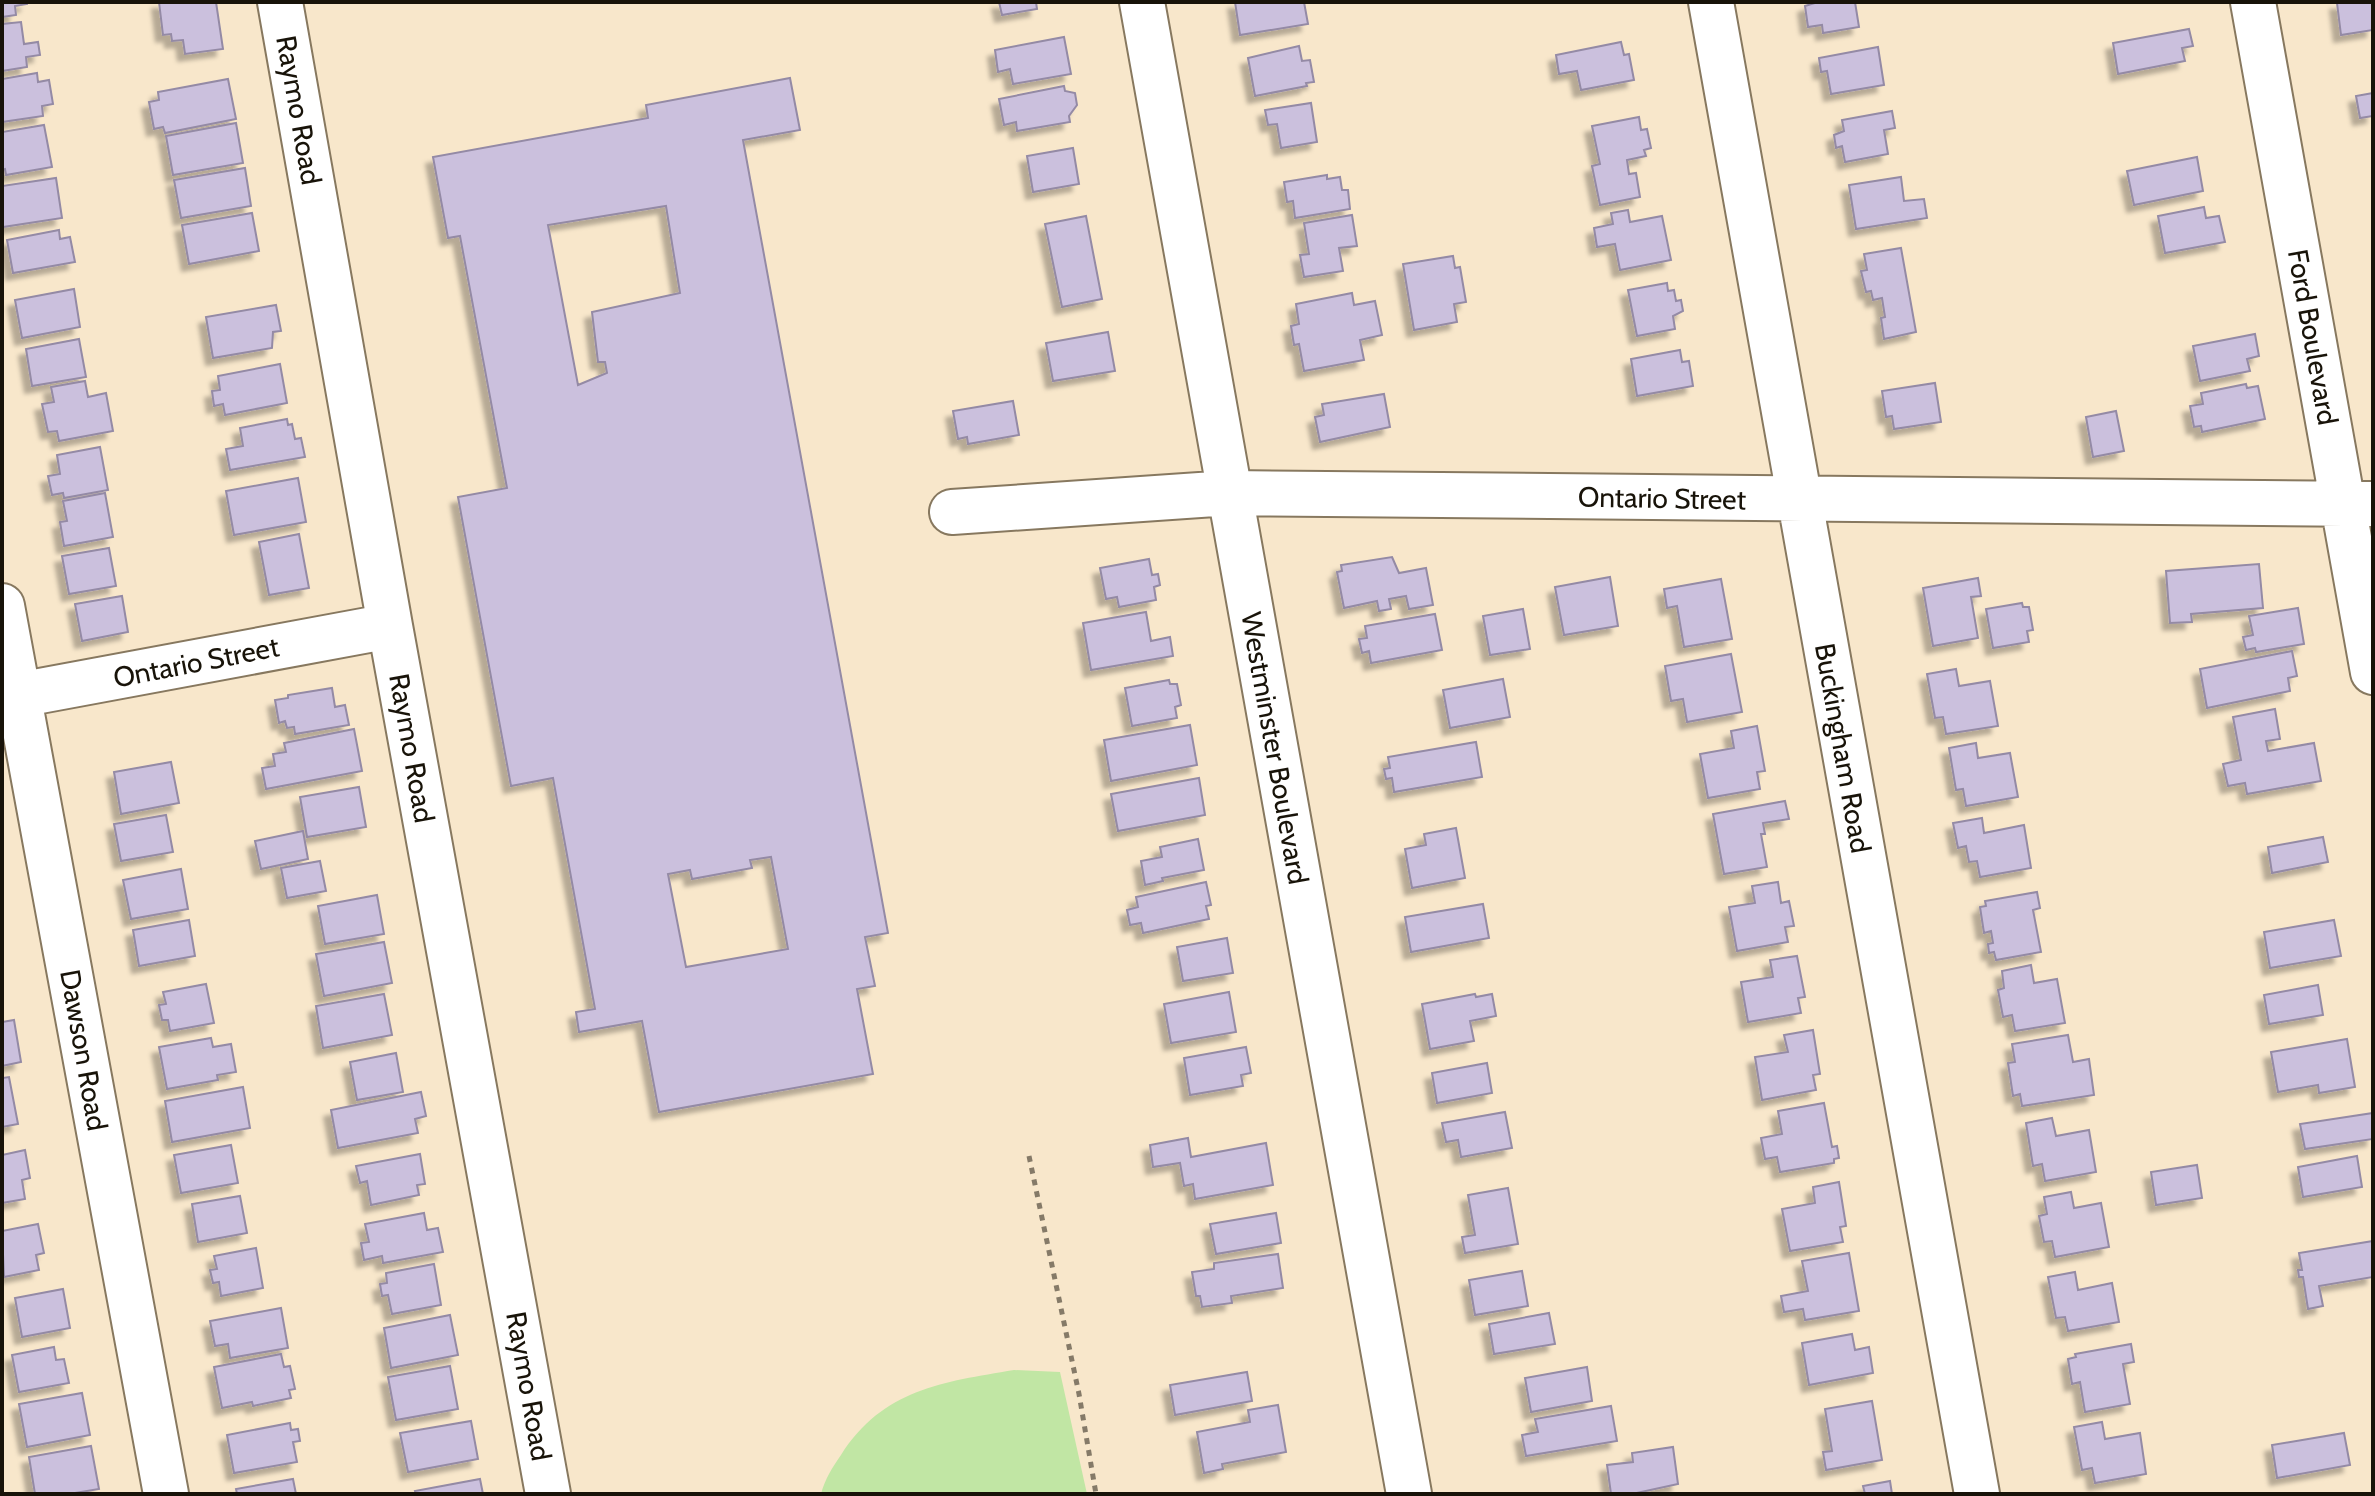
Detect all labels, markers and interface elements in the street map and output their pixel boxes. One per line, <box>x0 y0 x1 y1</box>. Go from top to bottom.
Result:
street label: Raymo Road <box>269 33 329 187</box>
street label: Ford Boulevard <box>2281 247 2345 427</box>
street label: Ontario Street <box>1578 480 1746 516</box>
street label: Westminster Boulevard <box>1234 609 1316 887</box>
street label: Ontario Street <box>110 629 282 695</box>
street label: Buckingham Road <box>1808 641 1878 855</box>
street label: Raymo Road <box>382 671 442 825</box>
street label: Dawson Road <box>53 967 115 1133</box>
street label: Raymo Road <box>499 1309 559 1463</box>

